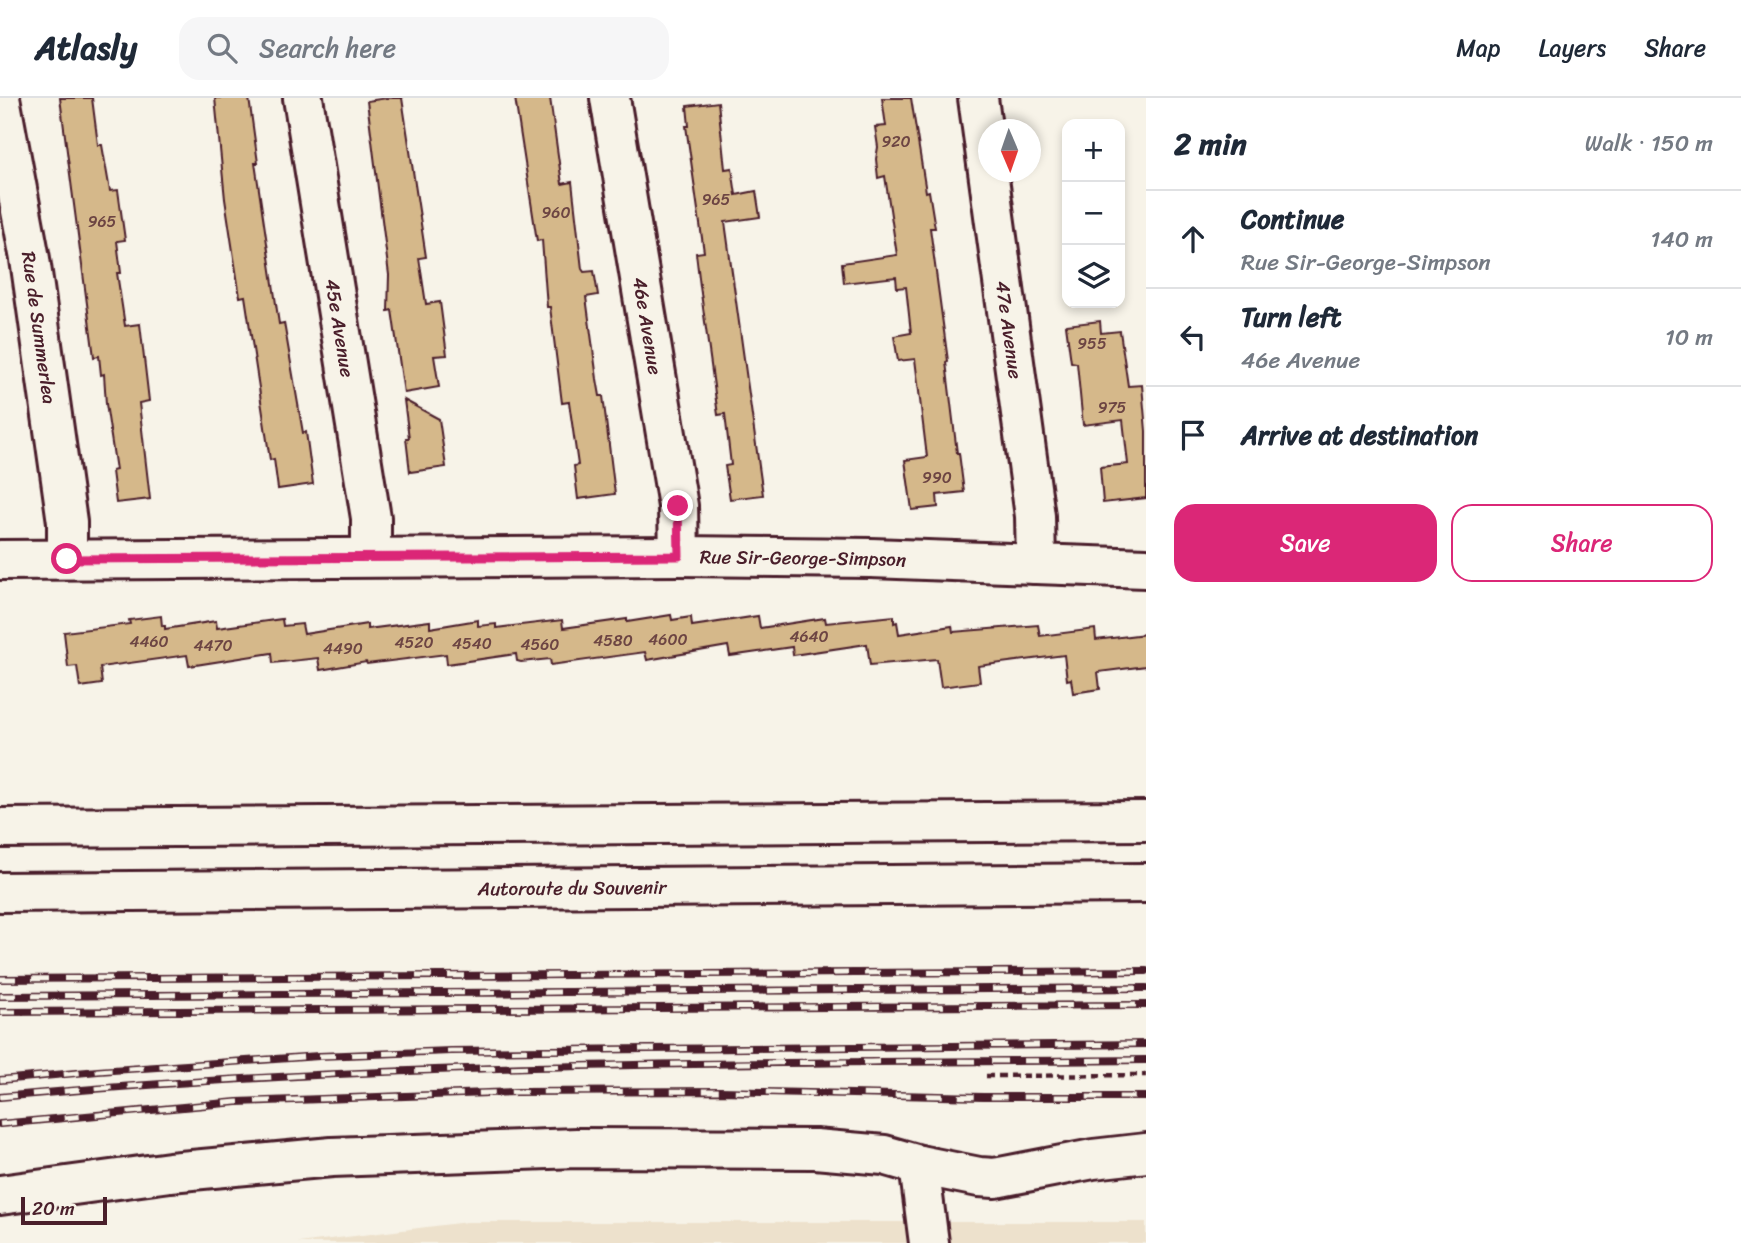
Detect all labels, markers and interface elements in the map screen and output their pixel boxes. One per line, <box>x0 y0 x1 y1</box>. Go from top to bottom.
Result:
search box <box>179 17 669 80</box>
text: Atlasly <box>35 19 137 77</box>
text: Search here <box>259 25 396 71</box>
text: Map <box>1456 27 1501 69</box>
text: Layers <box>1539 27 1606 69</box>
text: Share <box>1644 27 1706 69</box>
icon: search <box>203 29 241 67</box>
text: 2 min <box>1174 117 1247 171</box>
north arrow <box>978 119 1041 182</box>
map controls <box>1062 119 1125 308</box>
button: + <box>1062 119 1125 182</box>
text: Walk · 150 m <box>1585 123 1713 164</box>
house number: 920 <box>881 127 911 156</box>
button: − <box>1062 182 1125 245</box>
house number: 965 <box>702 185 731 214</box>
text: Continue <box>1241 196 1344 242</box>
house number: 960 <box>541 198 571 227</box>
house number: 965 <box>88 207 117 236</box>
text: 140 m <box>1651 219 1713 260</box>
icon: ahead <box>1174 220 1212 258</box>
text: Rue Sir-George-Simpson <box>1241 242 1491 283</box>
button: layers <box>1062 245 1125 308</box>
street label: Rue de Summerlea <box>12 249 66 406</box>
street label: 46e Avenue <box>623 275 672 378</box>
street label: 45e Avenue <box>316 276 364 380</box>
street label: 47e Avenue <box>986 279 1032 381</box>
text: Turn left <box>1241 294 1341 340</box>
text: 10 m <box>1665 317 1713 358</box>
icon: left <box>1174 318 1212 356</box>
house number: 955 <box>1077 329 1107 358</box>
text: 46e Avenue <box>1241 340 1360 381</box>
house number: 975 <box>1098 393 1127 422</box>
text: Arrive at destination <box>1241 412 1478 458</box>
icon: arrive <box>1174 416 1212 454</box>
house number: 990 <box>922 463 952 492</box>
route end <box>662 490 693 521</box>
button: Save <box>1174 504 1437 582</box>
button: Share <box>1451 504 1713 582</box>
street label: Rue Sir-George-Simpson <box>700 540 907 576</box>
route start <box>51 543 82 574</box>
house number: 4640 <box>789 622 829 651</box>
house number: 4600 <box>648 625 688 654</box>
house number: 4580 <box>593 626 633 655</box>
house number: 4460 <box>129 627 169 656</box>
house number: 4520 <box>394 628 434 657</box>
house number: 4540 <box>452 629 492 658</box>
house number: 4560 <box>521 630 559 659</box>
house number: 4470 <box>193 631 233 660</box>
house number: 4490 <box>323 634 363 663</box>
street label: Autoroute du Souvenir <box>476 871 668 905</box>
text: 20 m <box>32 1192 75 1225</box>
scale bar <box>21 1194 107 1226</box>

